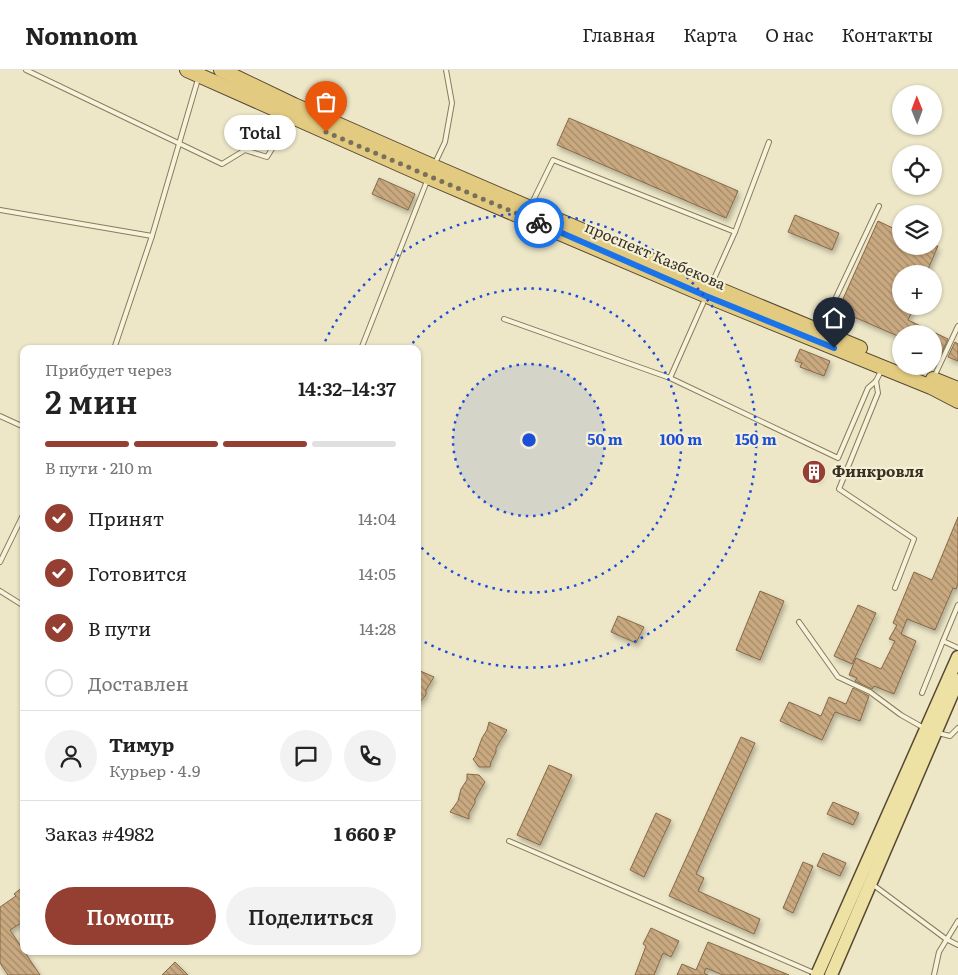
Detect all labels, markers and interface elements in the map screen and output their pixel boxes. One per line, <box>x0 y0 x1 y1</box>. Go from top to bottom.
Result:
text: Nomnom <box>25 17 138 52</box>
text: Главная <box>582 21 655 48</box>
text: Карта <box>683 21 737 48</box>
text: О нас <box>765 21 813 48</box>
text: Контакты <box>841 21 933 48</box>
pin <box>305 81 347 132</box>
north arrow <box>892 85 942 135</box>
map controls <box>892 85 942 375</box>
icon: bag <box>312 88 340 116</box>
callout: Total <box>224 114 296 150</box>
text: Total <box>239 120 281 144</box>
button: locate <box>892 145 942 195</box>
courier <box>514 198 564 248</box>
button: layers <box>892 205 942 255</box>
icon: bike <box>525 209 553 237</box>
street label: проспект Казбекова <box>582 215 730 295</box>
button: + <box>892 265 942 315</box>
pin <box>813 297 855 348</box>
icon: home <box>820 304 848 332</box>
button: − <box>892 325 942 375</box>
text: Прибудет через <box>45 357 172 381</box>
text: 14:32–14:37 <box>298 374 396 402</box>
text: 2 мин <box>45 376 138 424</box>
text: 50 m <box>587 427 623 450</box>
text: 100 m <box>660 427 702 450</box>
text: 150 m <box>735 427 777 450</box>
centre of rings <box>520 431 538 449</box>
text: В пути · 210 m <box>45 455 153 479</box>
building icon: Финкровля <box>801 459 827 485</box>
place label: Финкровля <box>832 459 924 482</box>
icon: check <box>45 504 73 532</box>
text: Принят <box>88 504 164 532</box>
text: 14:04 <box>358 506 396 530</box>
icon: check <box>45 559 73 587</box>
text: Готовится <box>88 559 187 587</box>
text: 14:05 <box>359 561 396 585</box>
icon: check <box>45 614 73 642</box>
text: В пути <box>88 614 151 642</box>
text: 14:28 <box>359 616 396 640</box>
text: Доставлен <box>88 669 189 697</box>
button: person <box>45 730 97 782</box>
text: Тимур <box>109 730 174 758</box>
button: chat <box>280 730 332 782</box>
button: phone <box>344 730 396 782</box>
text: Курьер · 4.9 <box>109 758 200 782</box>
text: Заказ #4982 <box>45 819 154 847</box>
text: 1 660 ₽ <box>334 819 396 847</box>
button: Помощь <box>45 887 216 945</box>
button: Поделиться <box>226 887 396 945</box>

